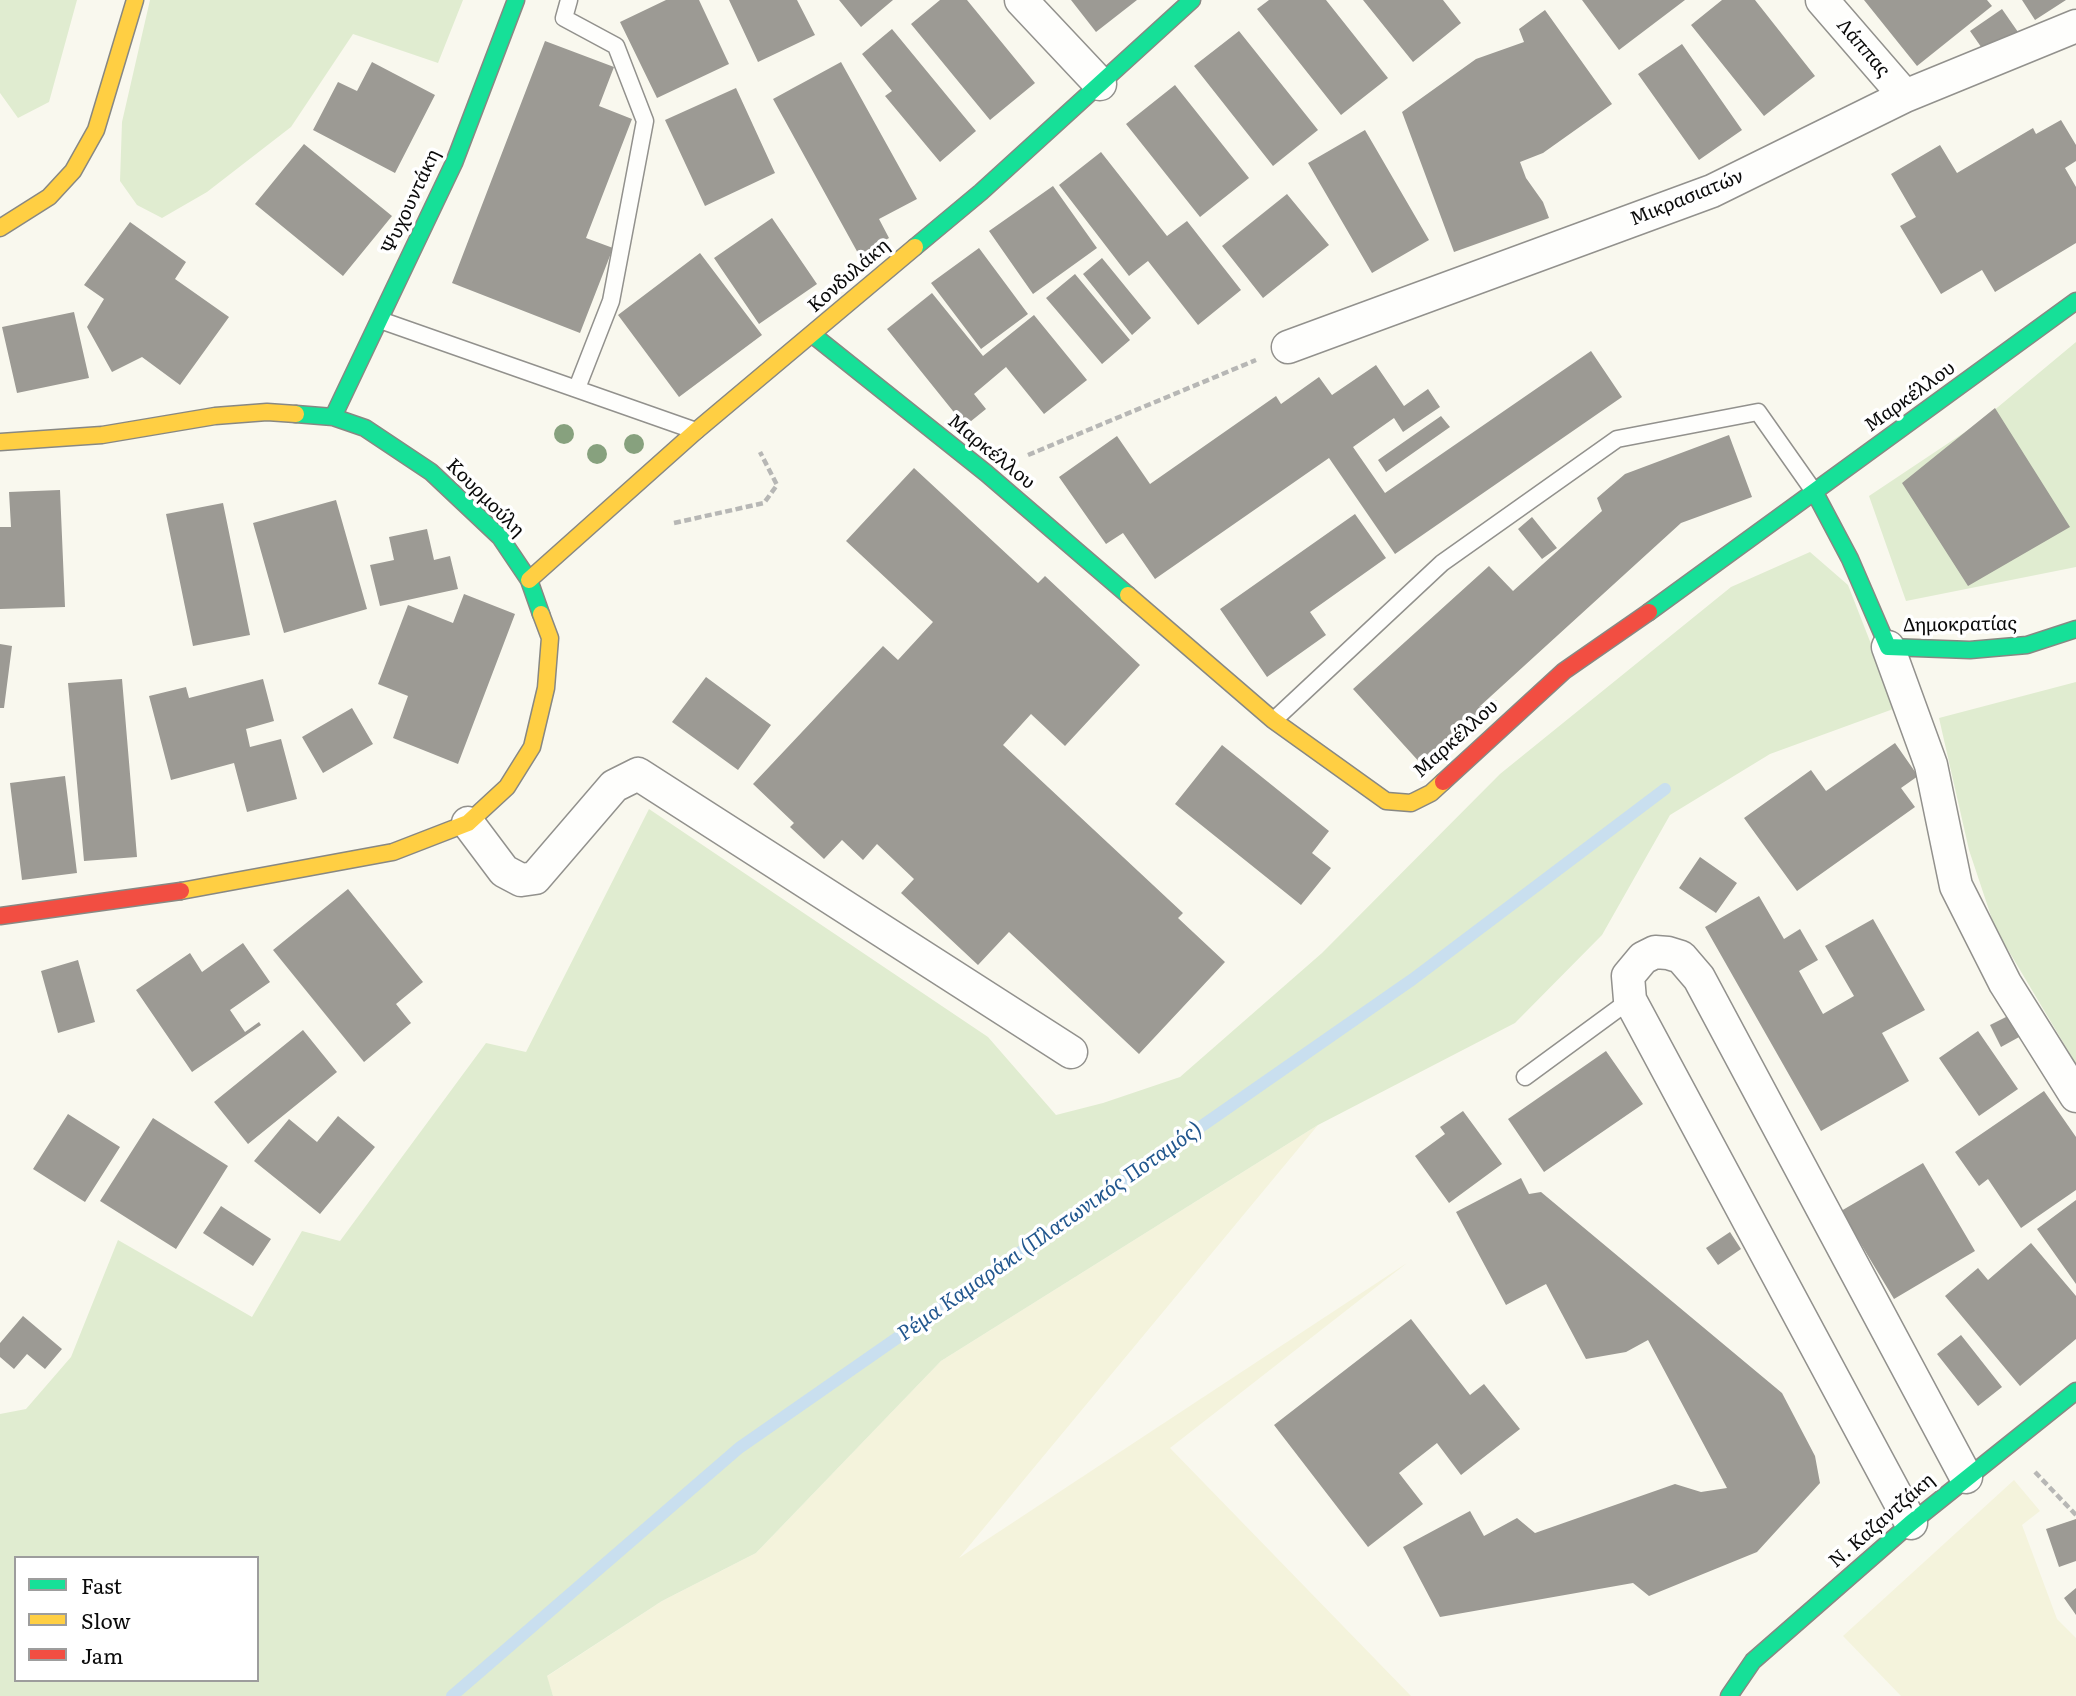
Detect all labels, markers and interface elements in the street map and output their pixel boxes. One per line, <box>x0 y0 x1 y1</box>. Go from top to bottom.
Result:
street label: Λάππας <box>1832 14 1894 82</box>
street label: Ψυχουντάκη <box>377 146 445 258</box>
street label: Μικρασιατών <box>1627 165 1747 231</box>
street label: Κονδυλάκη <box>804 234 894 318</box>
street label: Μαρκέλλου <box>1860 357 1960 437</box>
street label: Μαρκέλλου <box>943 410 1039 494</box>
street label: Κουρμούλη <box>441 454 529 542</box>
street label: Δημοκρατίας <box>1903 613 2017 637</box>
street label: Μαρκέλλου <box>1409 695 1503 783</box>
water label: Ρέμα Καμαράκι (Πλατωνικός Ποταμός) <box>893 1117 1207 1347</box>
street label: Ν. Καζαντζάκη <box>1825 1469 1939 1573</box>
legend <box>14 1556 259 1682</box>
text: Fast <box>81 1569 122 1600</box>
text: Slow <box>81 1604 131 1635</box>
text: Jam <box>81 1639 123 1670</box>

